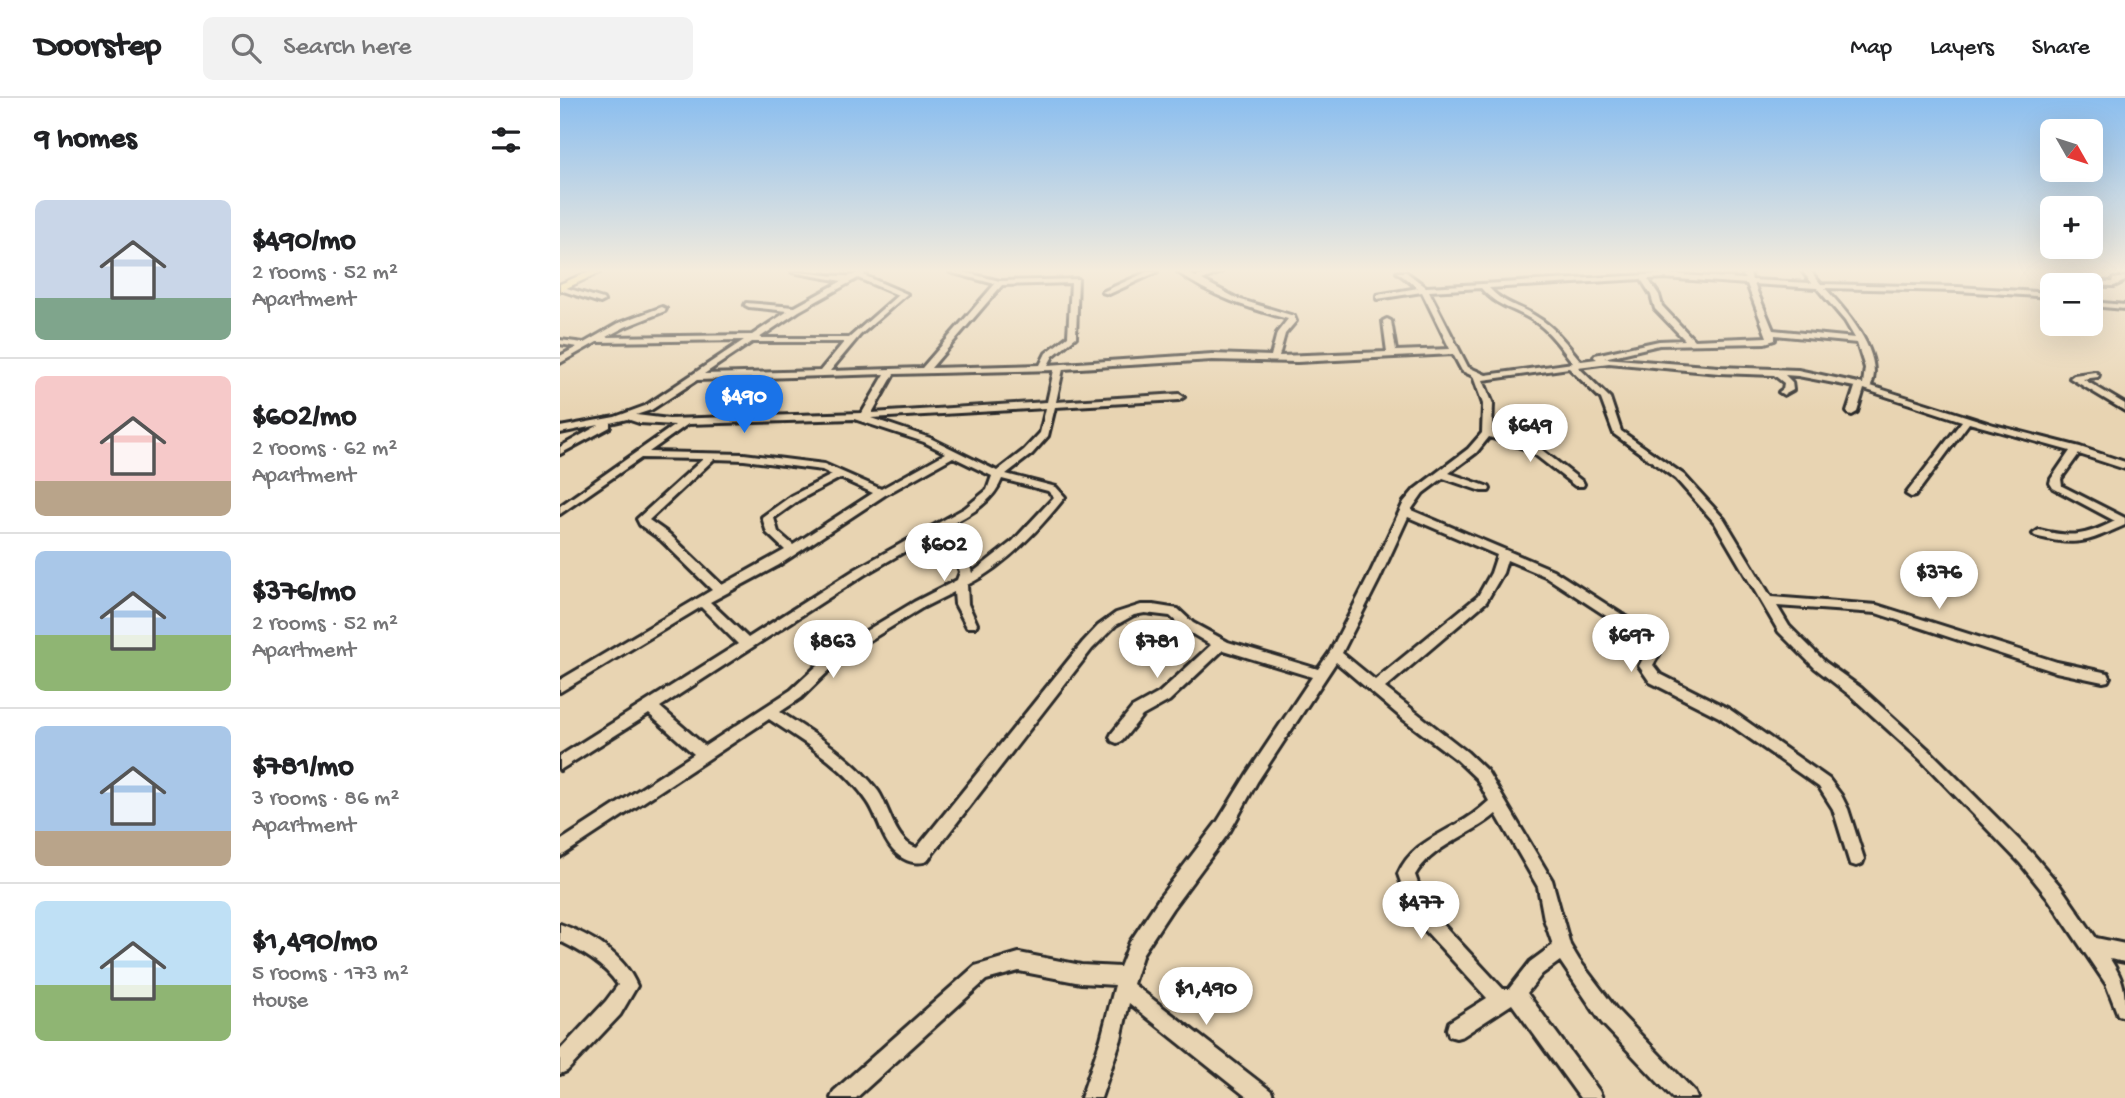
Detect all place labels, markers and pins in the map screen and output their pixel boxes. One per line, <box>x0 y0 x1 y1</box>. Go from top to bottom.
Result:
pin: $490 <box>703 376 785 435</box>
pin: $649 <box>1489 404 1571 464</box>
pin: $602 <box>903 524 985 583</box>
pin: $376 <box>1898 552 1980 611</box>
pin: $697 <box>1590 614 1672 674</box>
pin: $863 <box>792 620 874 680</box>
pin: $781 <box>1116 620 1198 680</box>
pin: $477 <box>1380 882 1462 941</box>
pin: $1,490 <box>1149 968 1263 1027</box>

